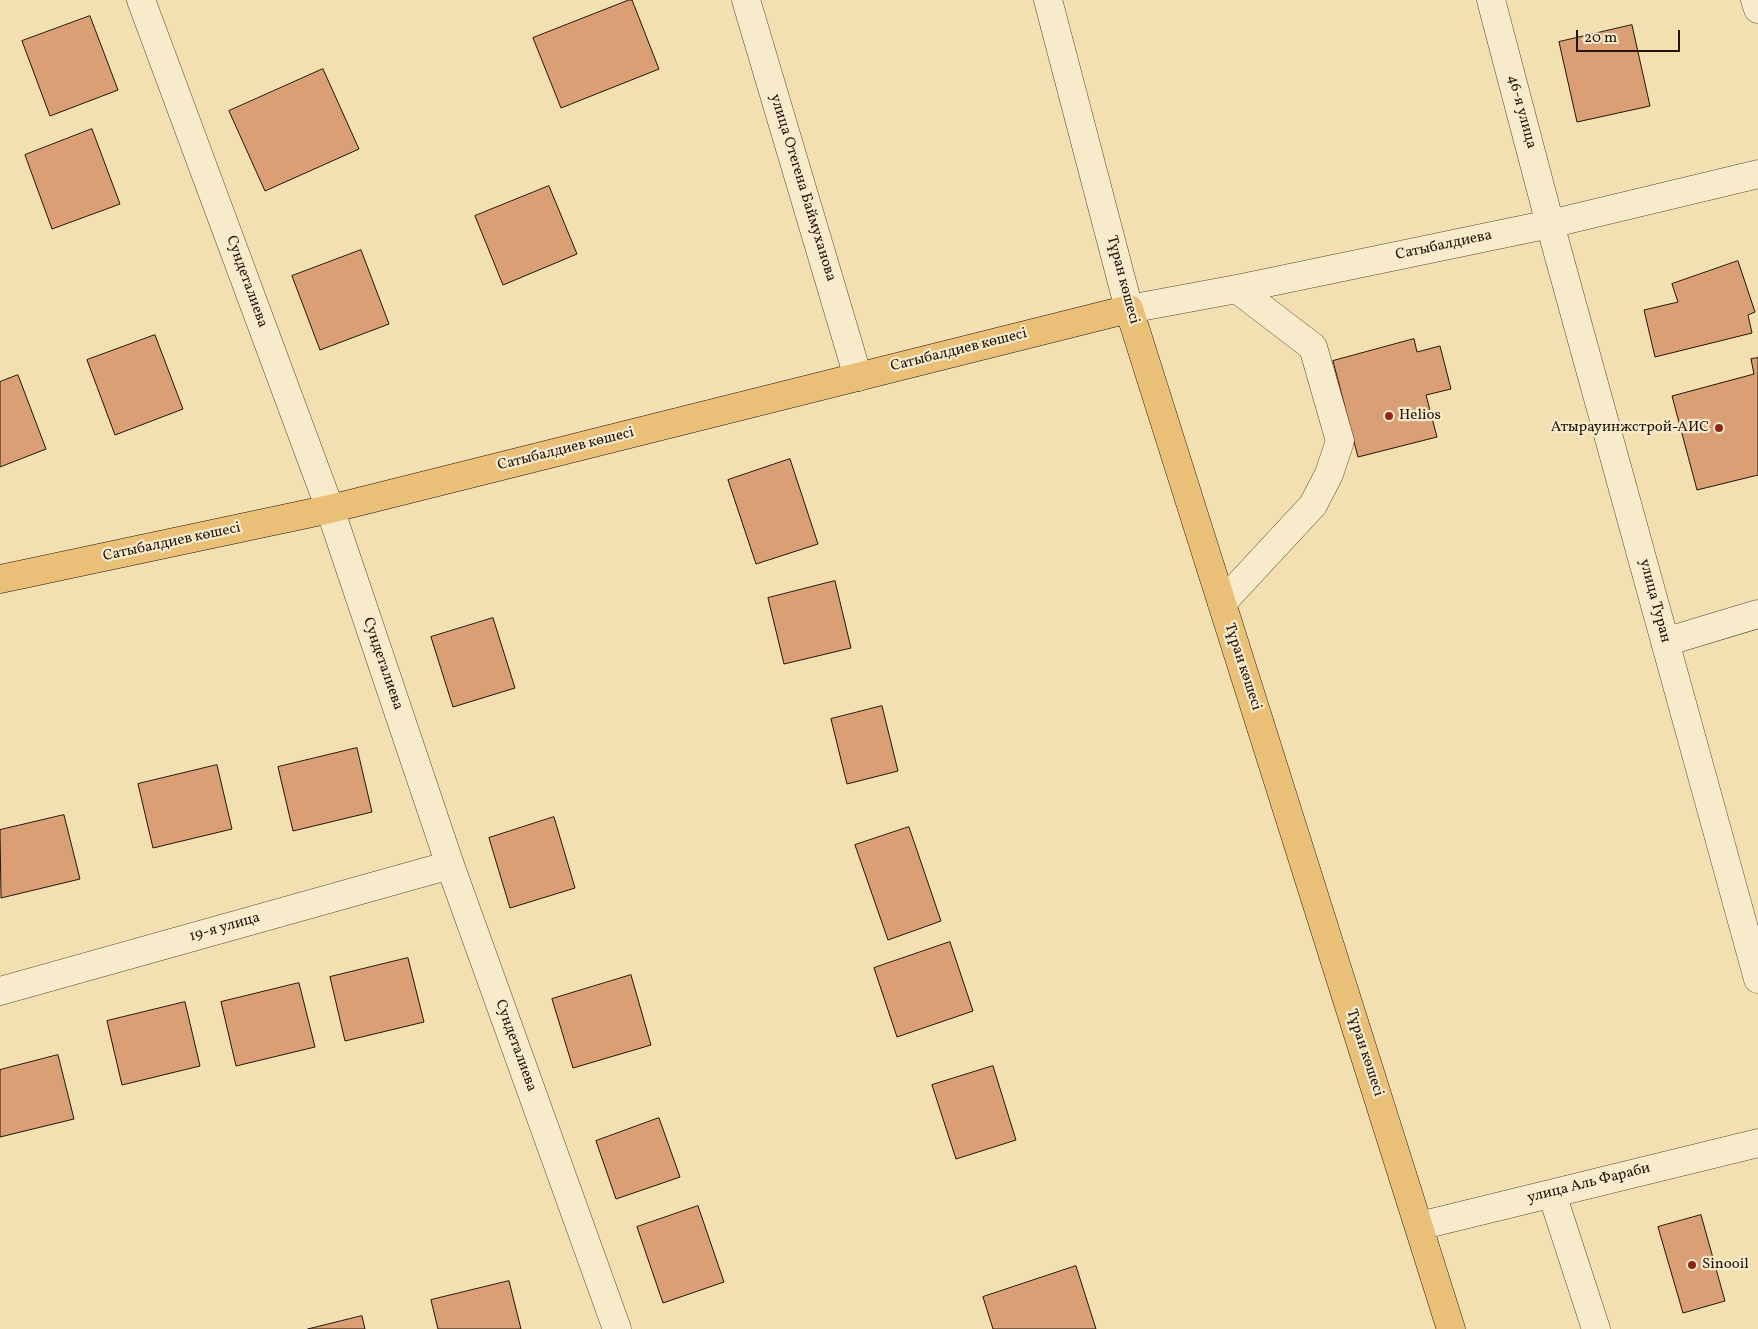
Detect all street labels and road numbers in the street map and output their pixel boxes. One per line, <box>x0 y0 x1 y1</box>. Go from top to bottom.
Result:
street label: 46-я улица <box>1503 73 1539 151</box>
street label: улица Отегена Баймуханова <box>765 92 839 284</box>
street label: Сатыбалдиева <box>1394 227 1494 265</box>
street label: Сундеталиева <box>221 234 271 330</box>
street label: Тұран көшесі <box>1102 234 1142 326</box>
street label: Сатыбалдиев көшесі <box>889 325 1029 377</box>
street label: Сатыбалдиев көшесі <box>496 424 636 476</box>
street label: Сатыбалдиев көшесі <box>102 520 242 566</box>
street label: улица Туран <box>1634 557 1674 645</box>
street label: Сундеталиева <box>358 615 406 713</box>
street label: Тұран көшесі <box>1219 621 1265 713</box>
street label: 19-я улица <box>187 909 263 947</box>
street label: Сундеталиева <box>490 998 540 1094</box>
street label: Тұран көшесі <box>1341 1007 1387 1099</box>
street label: улица Аль Фараби <box>1526 1160 1652 1208</box>

